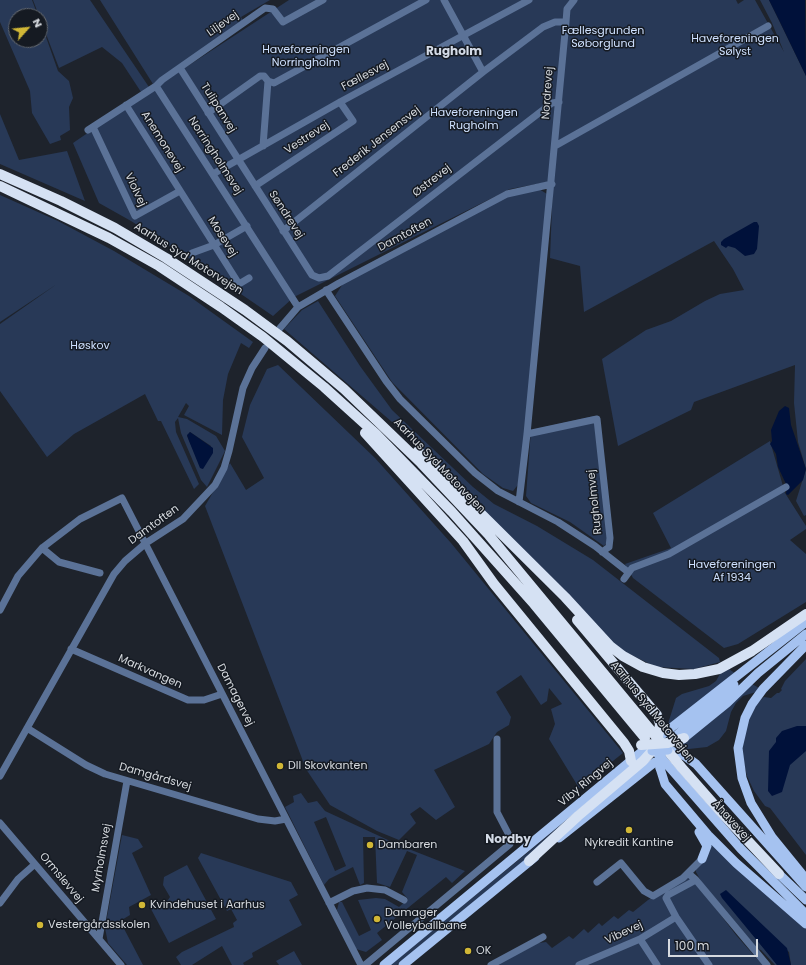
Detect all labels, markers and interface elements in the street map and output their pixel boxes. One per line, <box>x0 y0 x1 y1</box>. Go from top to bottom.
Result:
north arrow <box>8 8 48 48</box>
street label: Liljevej <box>205 8 241 40</box>
text: N <box>29 16 47 30</box>
park label: Fællesgrunden Søborglund <box>562 24 644 50</box>
park label: Haveforeningen Sølyst <box>691 32 779 58</box>
park label: Haveforeningen Norringholm <box>262 43 350 69</box>
district label: Rugholm <box>426 45 482 59</box>
street label: Fællesvej <box>339 58 391 94</box>
street label: Nordrevej <box>540 66 556 120</box>
street label: Tulipanvej <box>198 81 238 135</box>
street label: Frederik Jensensvej <box>331 104 423 180</box>
park label: Haveforeningen Rugholm <box>430 106 518 132</box>
street label: Anemonevej <box>138 109 186 175</box>
street label: Norringholmsvej <box>185 115 245 197</box>
street label: Vestrevej <box>282 119 332 157</box>
street label: Østrevej <box>410 162 454 200</box>
street label: Violvej <box>121 171 149 209</box>
street label: Søndrevej <box>266 189 306 241</box>
street label: Mosevej <box>205 215 239 259</box>
street label: Damtoften <box>376 215 434 255</box>
street label: Aarhus Syd Motorvejen <box>131 220 245 298</box>
park label: Høskov <box>70 339 110 353</box>
street label: Aarhus Syd Motorvejen <box>390 416 488 516</box>
street label: Rugholmvej <box>585 469 605 535</box>
street label: Damtoften <box>126 502 182 548</box>
park label: Haveforeningen Af 1934 <box>688 558 776 584</box>
street label: Markvangen <box>116 652 184 692</box>
street label: Aarhus Syd Motorvejen <box>607 659 697 765</box>
street label: Damagervej <box>214 662 256 728</box>
street label: Viby Ringvej <box>556 757 616 809</box>
place label: DII Skovkanten <box>288 759 367 773</box>
street label: Damgårdsvej <box>117 760 193 794</box>
marker: DII Skovkanten <box>275 761 285 771</box>
street label: Åhavevej <box>709 798 753 844</box>
street label: Myrholmsvej <box>89 823 115 893</box>
marker: Nykredit Kantine <box>624 825 634 835</box>
district label: Nordby <box>485 833 531 847</box>
place label: Nykredit Kantine <box>584 836 674 850</box>
place label: Dambaren <box>378 838 437 852</box>
marker: Dambaren <box>365 840 375 850</box>
street label: Ormslevvej <box>36 850 86 906</box>
place label: Kvindehuset i Aarhus <box>150 898 265 912</box>
marker: Kvindehuset i Aarhus <box>137 900 147 910</box>
place label: Damager Volleyballbane <box>385 906 467 932</box>
marker: Damager Volleyballbane <box>372 914 382 924</box>
place label: Vestergårdsskolen <box>48 918 150 932</box>
street label: Vibevej <box>603 919 645 947</box>
marker: Vestergårdsskolen <box>35 920 45 930</box>
scale bar <box>670 931 760 957</box>
text: 100 m <box>675 937 709 954</box>
place label: OK <box>476 944 491 958</box>
marker: OK <box>463 946 473 956</box>

